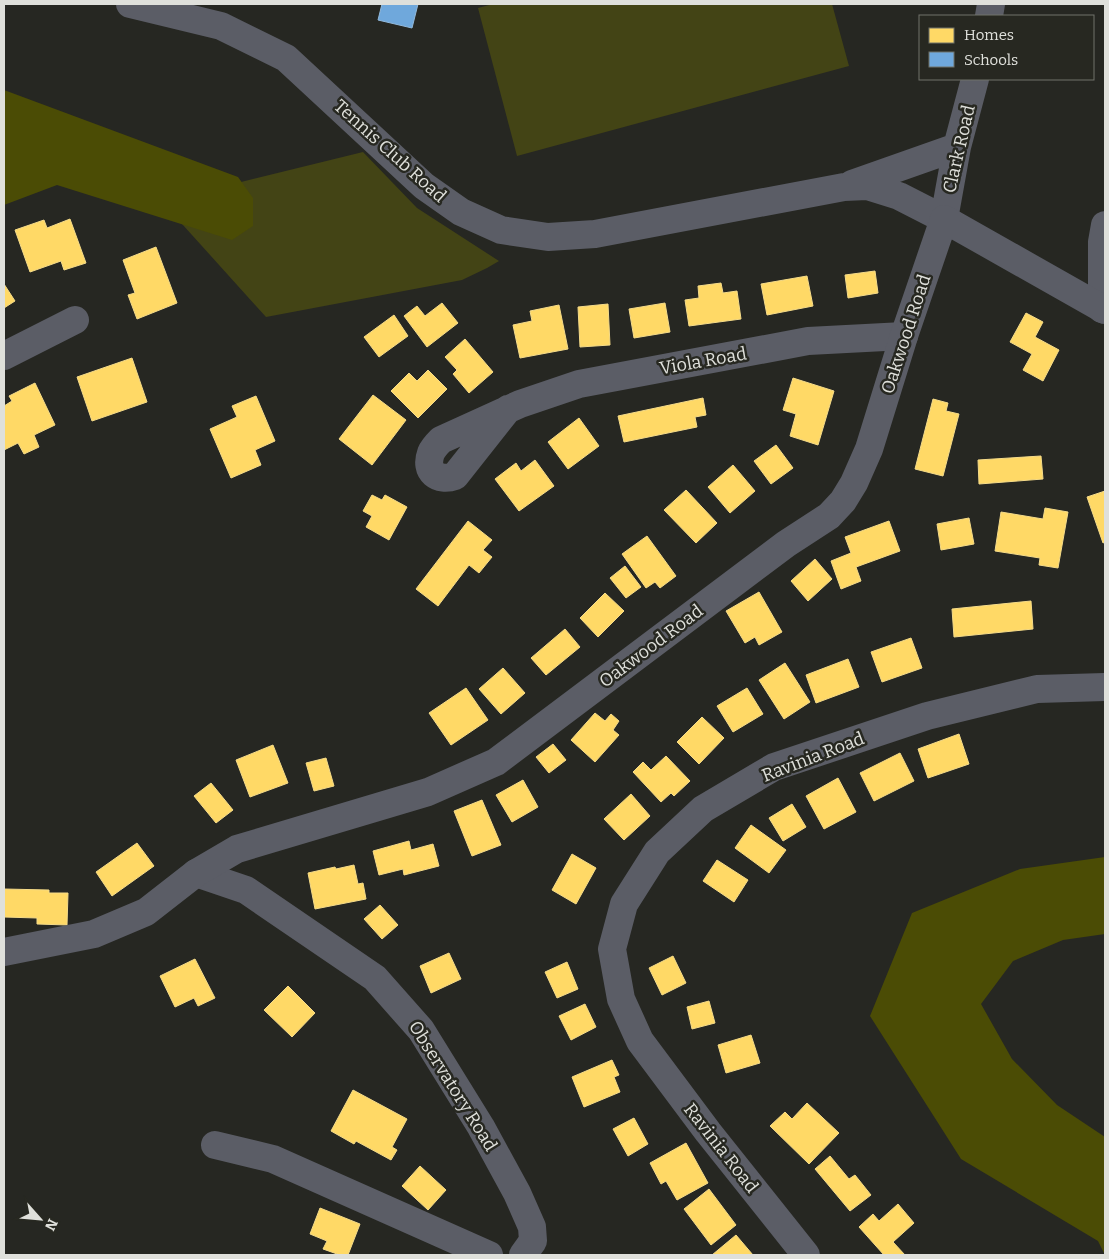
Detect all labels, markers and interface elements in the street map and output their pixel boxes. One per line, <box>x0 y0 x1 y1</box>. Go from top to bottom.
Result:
legend <box>919 15 1094 80</box>
text: Homes <box>964 26 1014 44</box>
text: Schools <box>964 51 1018 69</box>
street label: Tennis Club Road <box>329 95 451 207</box>
street label: Clark Road <box>938 103 980 195</box>
street label: Oakwood Road <box>876 271 936 396</box>
street label: Viola Road <box>658 342 749 379</box>
street label: Oakwood Road <box>595 600 707 692</box>
street label: Ravinia Road <box>759 727 868 787</box>
street label: Observatory Road <box>404 1017 502 1155</box>
street label: Ravinia Road <box>679 1099 763 1198</box>
north arrow <box>15 1194 65 1244</box>
text: N <box>41 1216 61 1234</box>

